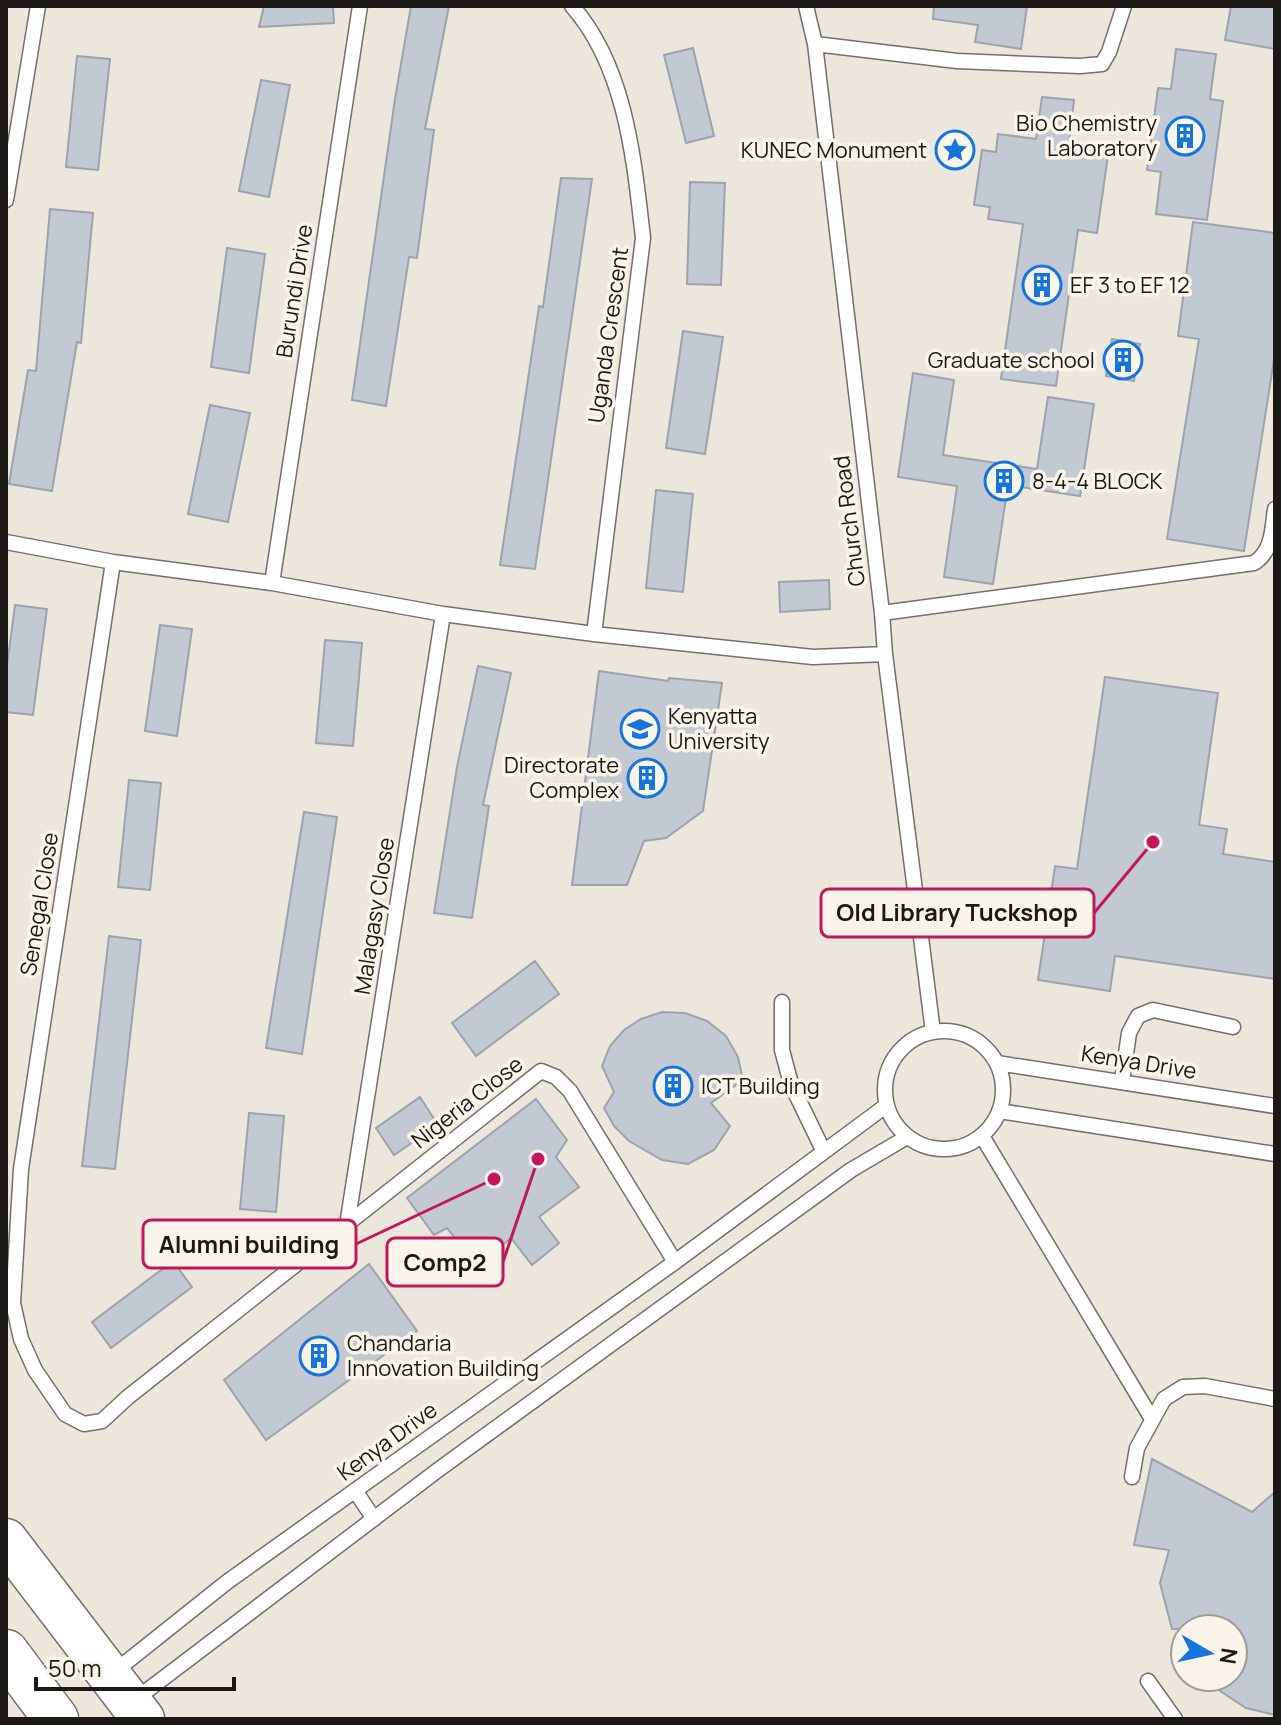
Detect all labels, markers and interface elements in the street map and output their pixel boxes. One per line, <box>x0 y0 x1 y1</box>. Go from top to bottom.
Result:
place label: Bio Chemistry Laboratory <box>1016 108 1157 163</box>
building icon: Bio Chemistry Laboratory <box>1164 115 1206 157</box>
place icon: KUNEC Monument <box>934 129 976 171</box>
place label: KUNEC Monument <box>741 135 927 165</box>
street label: Burundi Drive <box>269 222 319 360</box>
street label: Uganda Crescent <box>581 245 635 425</box>
building icon: EF 3 to EF 12 <box>1021 264 1063 306</box>
place label: EF 3 to EF 12 <box>1070 270 1190 300</box>
building icon: Graduate school <box>1102 339 1144 381</box>
place label: Graduate school <box>928 345 1095 375</box>
street label: Church Road <box>826 454 872 588</box>
building icon: 8-4-4 BLOCK <box>983 460 1025 502</box>
place label: 8-4-4 BLOCK <box>1032 466 1164 496</box>
place label: Kenyatta University <box>668 701 770 756</box>
school or university icon: Kenyatta University <box>619 708 661 750</box>
place label: Directorate Complex <box>504 750 619 805</box>
building icon: Directorate Complex <box>626 757 668 799</box>
street label: Senegal Close <box>13 830 65 978</box>
street label: Malagasy Close <box>347 835 401 997</box>
callout: Old Library Tuckshop <box>821 889 1094 937</box>
text: Old Library Tuckshop <box>836 895 1078 928</box>
street label: Kenya Drive <box>1079 1038 1199 1086</box>
street label: Nigeria Close <box>405 1049 529 1155</box>
building icon: ICT Building <box>652 1065 694 1107</box>
place label: ICT Building <box>701 1071 820 1101</box>
callout: Alumni building <box>143 1220 356 1268</box>
text: Alumni building <box>159 1227 339 1260</box>
callout: Comp2 <box>387 1238 503 1286</box>
text: Comp2 <box>403 1245 487 1278</box>
place label: Chandaria Innovation Building <box>347 1328 539 1383</box>
building icon: Chandaria Innovation Building <box>298 1335 340 1377</box>
street label: Kenya Drive <box>331 1395 443 1487</box>
north arrow <box>1169 1613 1249 1693</box>
scale bar <box>36 1641 234 1691</box>
text: N <box>1213 1646 1245 1666</box>
text: 50 m <box>48 1651 102 1684</box>

